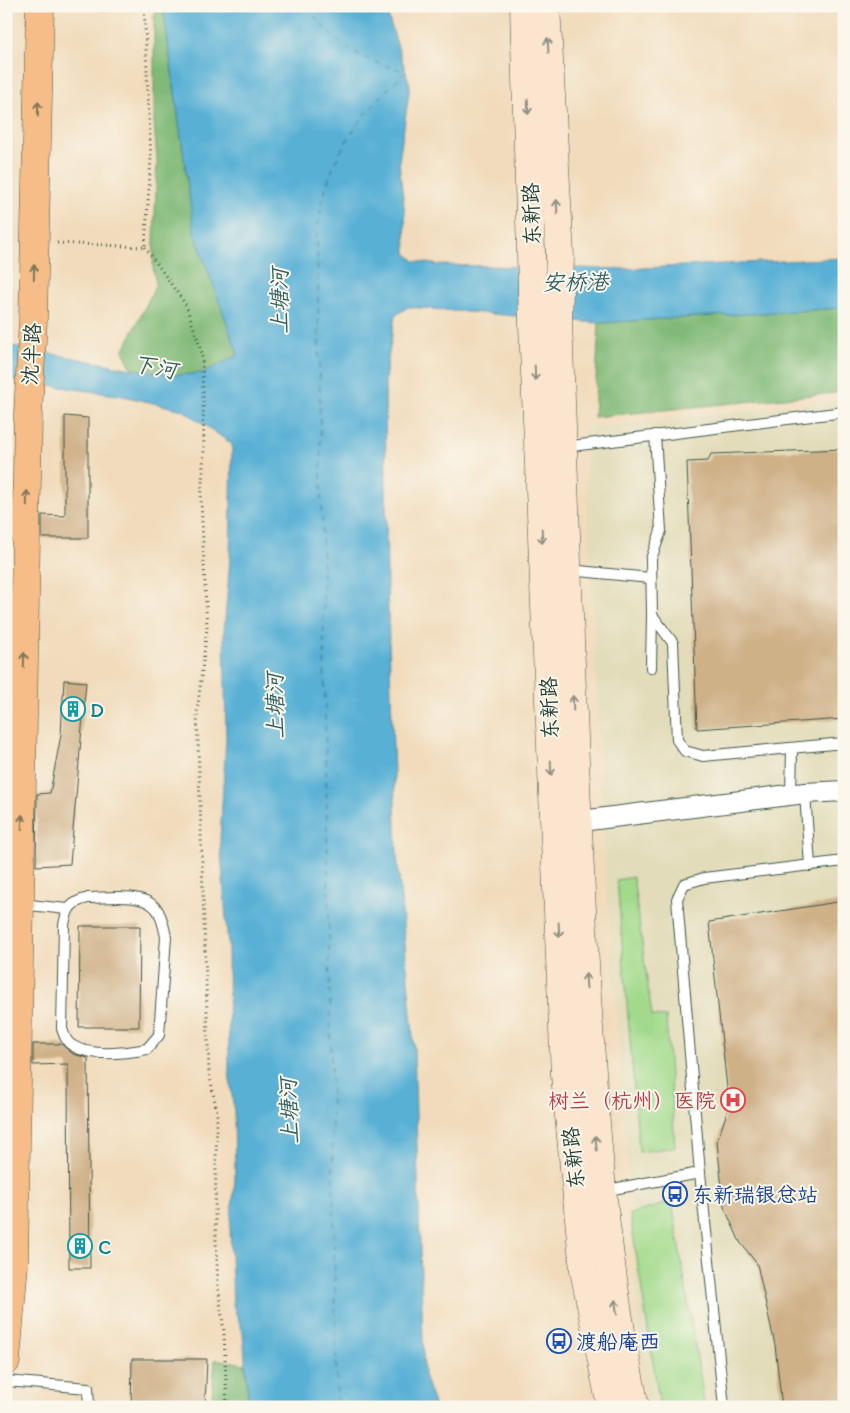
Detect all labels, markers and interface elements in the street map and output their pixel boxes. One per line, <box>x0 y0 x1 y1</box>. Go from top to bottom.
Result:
one-way arrow <box>543 37 552 53</box>
one-way arrow <box>523 99 532 115</box>
one-way arrow <box>33 101 42 117</box>
street label: 东新路 <box>517 182 545 246</box>
one-way arrow <box>553 200 562 216</box>
one-way arrow <box>29 264 39 280</box>
water label: 上塘河 <box>266 265 293 334</box>
water label: 安桥港 <box>542 268 610 296</box>
street label: 沈半路 <box>17 322 45 386</box>
water label: 下河 <box>131 350 182 385</box>
one-way arrow <box>531 365 540 381</box>
one-way arrow <box>22 490 32 506</box>
one-way arrow <box>538 527 547 543</box>
one-way arrow <box>19 652 29 668</box>
water label: 上塘河 <box>261 670 289 739</box>
street label: 东新路 <box>535 676 563 740</box>
building icon: D <box>60 696 86 722</box>
one-way arrow <box>568 696 577 712</box>
place label: D <box>90 697 104 722</box>
one-way arrow <box>547 760 556 776</box>
one-way arrow <box>17 815 26 831</box>
one-way arrow <box>554 922 563 938</box>
one-way arrow <box>582 973 591 989</box>
water label: 上塘河 <box>274 1075 304 1144</box>
hospital icon: 树兰（杭州）医院 <box>720 1087 746 1113</box>
place label: 树兰（杭州）医院 <box>548 1088 716 1113</box>
street label: 东新路 <box>557 1125 589 1191</box>
one-way arrow <box>592 1135 601 1151</box>
bus stop icon: 东新瑞银总站 <box>662 1181 688 1207</box>
place label: 东新瑞银总站 <box>692 1182 818 1207</box>
building icon: C <box>67 1233 93 1259</box>
place label: C <box>98 1234 112 1259</box>
one-way arrow <box>611 1300 621 1316</box>
bus stop icon: 渡船庵西 <box>546 1328 572 1354</box>
place label: 渡船庵西 <box>576 1329 660 1354</box>

